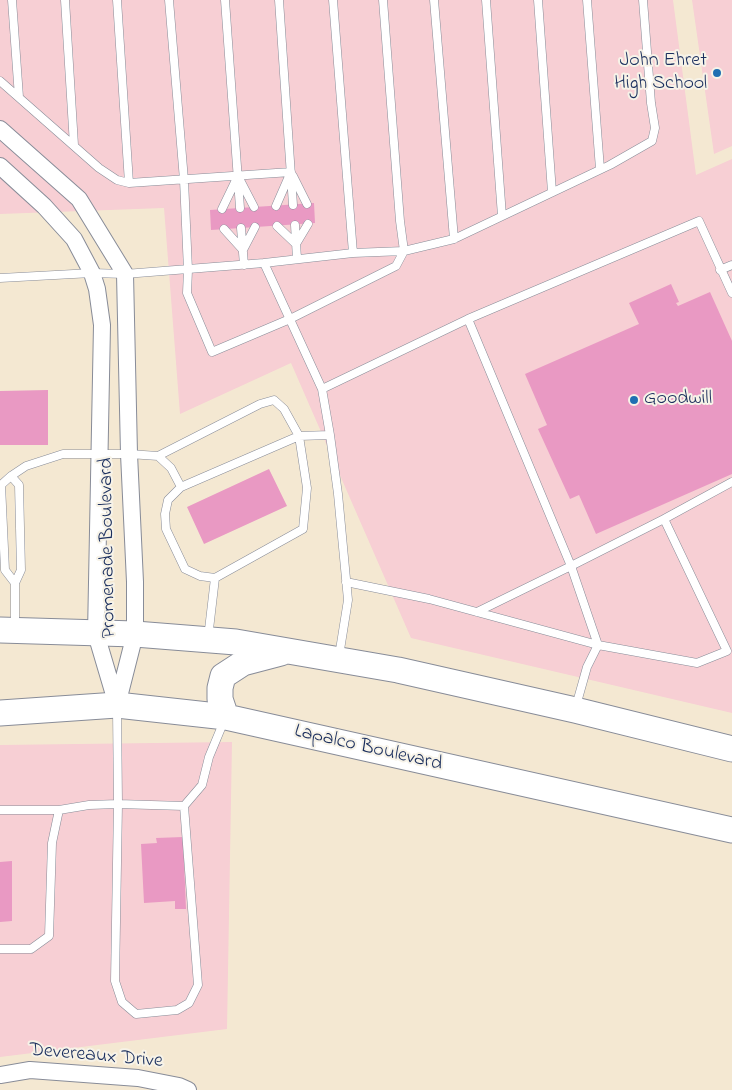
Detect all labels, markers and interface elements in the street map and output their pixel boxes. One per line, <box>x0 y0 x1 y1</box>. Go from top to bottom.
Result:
place label: John Ehret High School <box>614 50 707 97</box>
marker: John Ehret High School <box>711 67 723 79</box>
place label: Goodwill <box>644 388 712 412</box>
marker: Goodwill <box>628 394 640 406</box>
street label: Promenade Boulevard <box>95 457 123 639</box>
street label: Lapalco Boulevard <box>292 720 444 778</box>
street label: Devereaux Drive <box>28 1039 164 1075</box>

